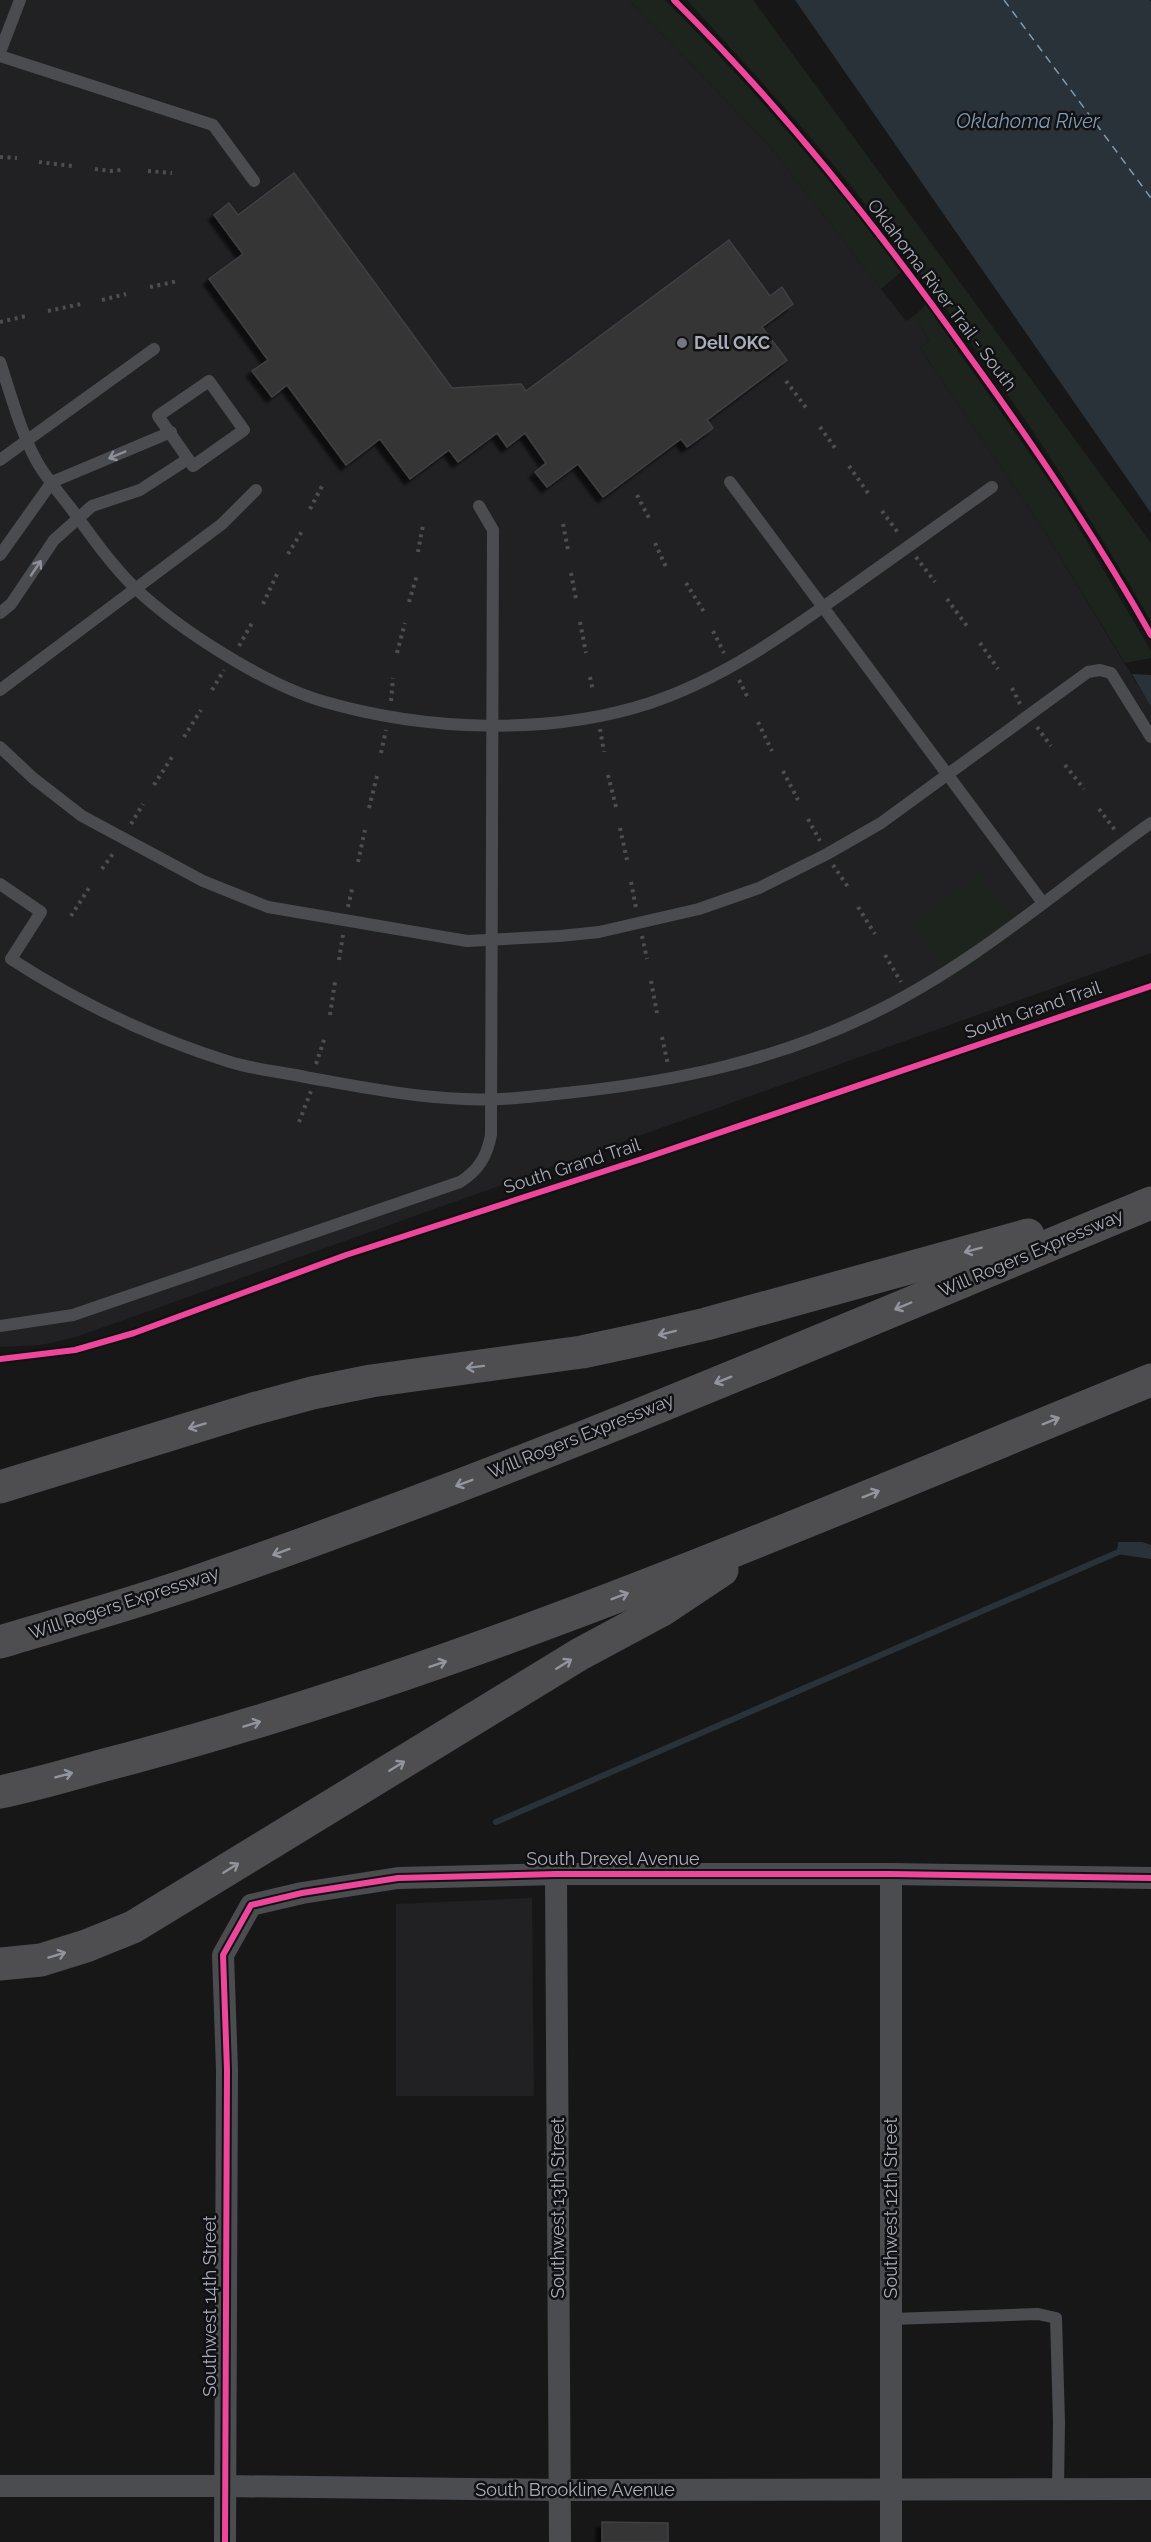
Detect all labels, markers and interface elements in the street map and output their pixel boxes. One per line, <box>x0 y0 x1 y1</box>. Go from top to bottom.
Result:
water label: Oklahoma River <box>956 109 1101 133</box>
street label: Oklahoma River Trail - South <box>863 195 1021 395</box>
place label: Dell OKC <box>694 332 770 353</box>
marker: Dell OKC <box>675 336 689 350</box>
one-way arrow <box>108 450 127 461</box>
one-way arrow <box>30 560 42 577</box>
street label: South Grand Trail <box>962 976 1104 1043</box>
street label: South Grand Trail <box>501 1133 643 1198</box>
street label: Will Rogers Expressway <box>935 1204 1127 1301</box>
one-way arrow <box>964 1245 983 1256</box>
one-way arrow <box>894 1301 913 1312</box>
one-way arrow <box>658 1328 677 1340</box>
one-way arrow <box>466 1362 486 1373</box>
one-way arrow <box>714 1375 732 1386</box>
street label: Will Rogers Expressway <box>485 1388 677 1482</box>
one-way arrow <box>1042 1415 1060 1426</box>
one-way arrow <box>188 1421 207 1432</box>
one-way arrow <box>455 1478 473 1489</box>
one-way arrow <box>861 1488 879 1499</box>
one-way arrow <box>272 1547 291 1558</box>
street label: Will Rogers Expressway <box>26 1562 222 1643</box>
one-way arrow <box>611 1590 629 1601</box>
one-way arrow <box>428 1657 447 1668</box>
one-way arrow <box>555 1658 572 1671</box>
one-way arrow <box>242 1718 261 1729</box>
one-way arrow <box>388 1759 405 1771</box>
one-way arrow <box>54 1769 73 1781</box>
street label: South Drexel Avenue <box>526 1848 700 1869</box>
one-way arrow <box>222 1861 239 1873</box>
one-way arrow <box>48 1949 67 1960</box>
street label: Southwest 13th Street <box>547 2117 568 2299</box>
street label: Southwest 12th Street <box>880 2118 901 2298</box>
street label: Southwest 14th Street <box>199 2215 220 2397</box>
street label: South Brookline Avenue <box>475 2479 675 2500</box>

